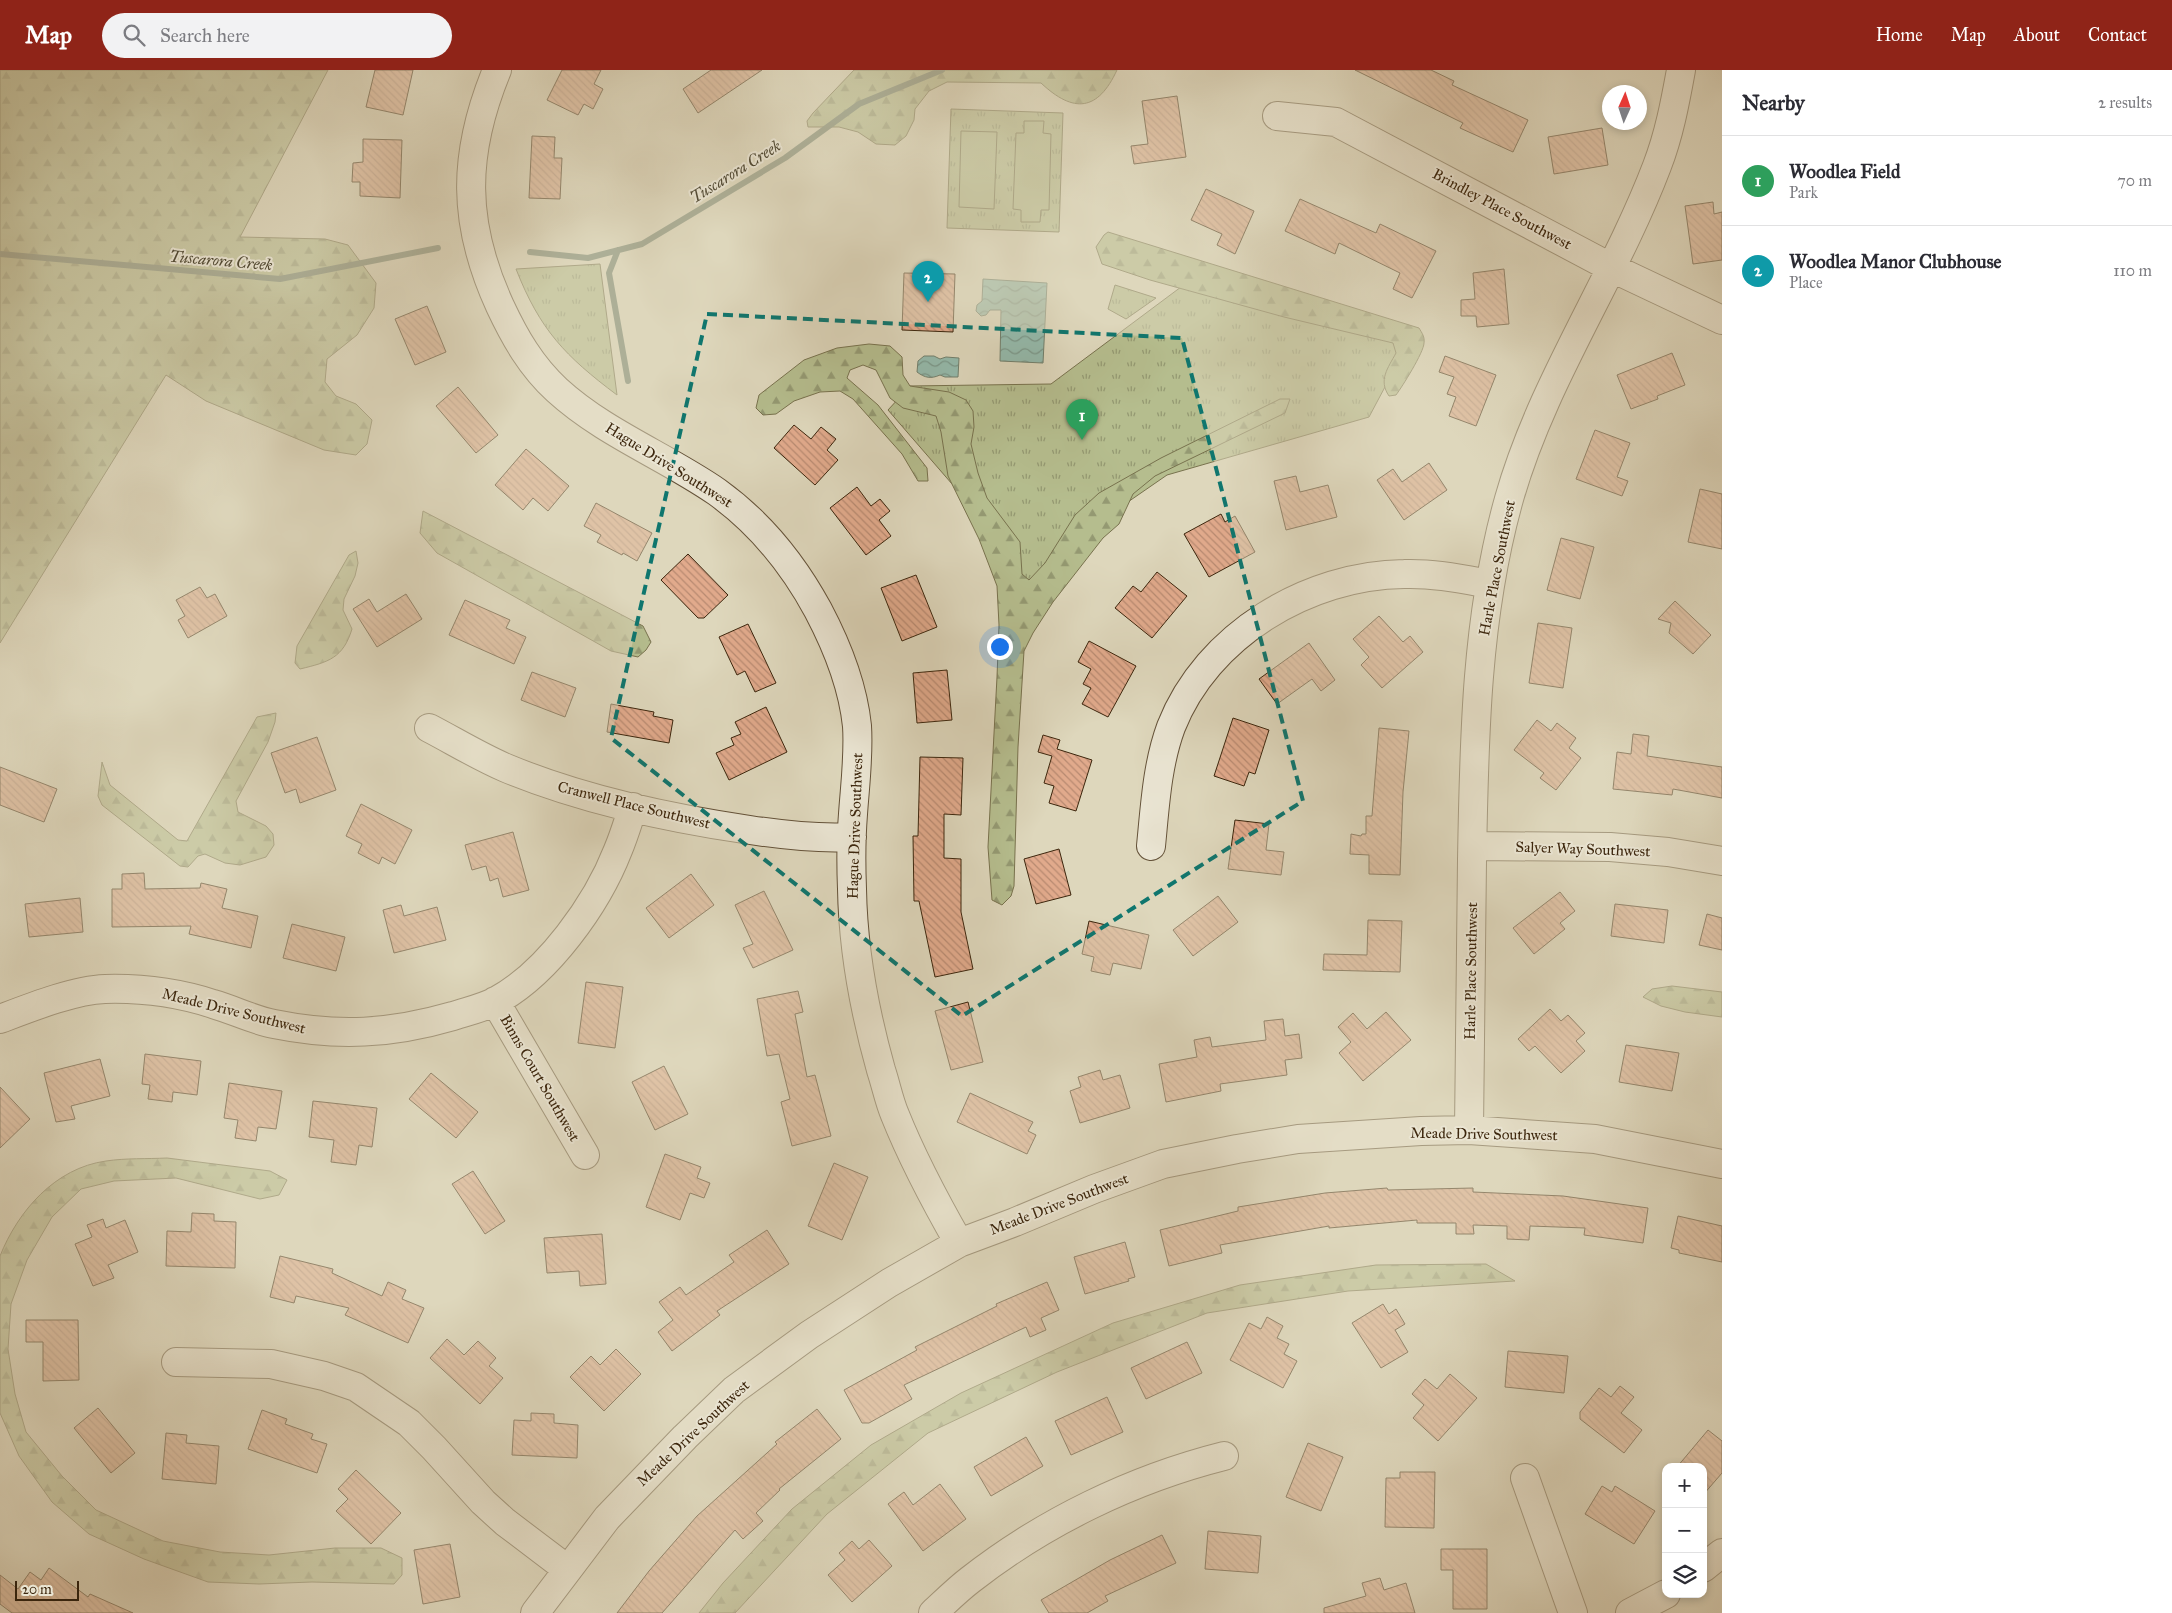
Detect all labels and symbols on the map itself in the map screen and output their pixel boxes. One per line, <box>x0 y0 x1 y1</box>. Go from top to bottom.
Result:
north arrow <box>1602 85 1647 130</box>
water label: Tuscarora Creek <box>686 136 784 207</box>
street label: Brindley Place Southwest <box>1429 165 1575 254</box>
water label: Tuscarora Creek <box>169 247 273 274</box>
pin: 2 <box>912 261 944 302</box>
pin: 1 <box>1066 399 1098 440</box>
street label: Hague Drive Southwest <box>602 419 736 512</box>
street label: Harle Place Southwest <box>1475 498 1519 637</box>
your location <box>987 634 1013 660</box>
street label: Hague Drive Southwest <box>843 752 867 899</box>
street label: Cranwell Place Southwest <box>556 777 713 833</box>
street label: Salyer Way Southwest <box>1515 838 1652 860</box>
street label: Harle Place Southwest <box>1461 901 1481 1040</box>
street label: Meade Drive Southwest <box>160 984 308 1038</box>
street label: Binns Court Southwest <box>496 1011 584 1145</box>
street label: Meade Drive Southwest <box>1410 1124 1558 1144</box>
street label: Meade Drive Southwest <box>987 1169 1132 1239</box>
street label: Meade Drive Southwest <box>633 1376 754 1490</box>
scale bar <box>15 1578 79 1601</box>

